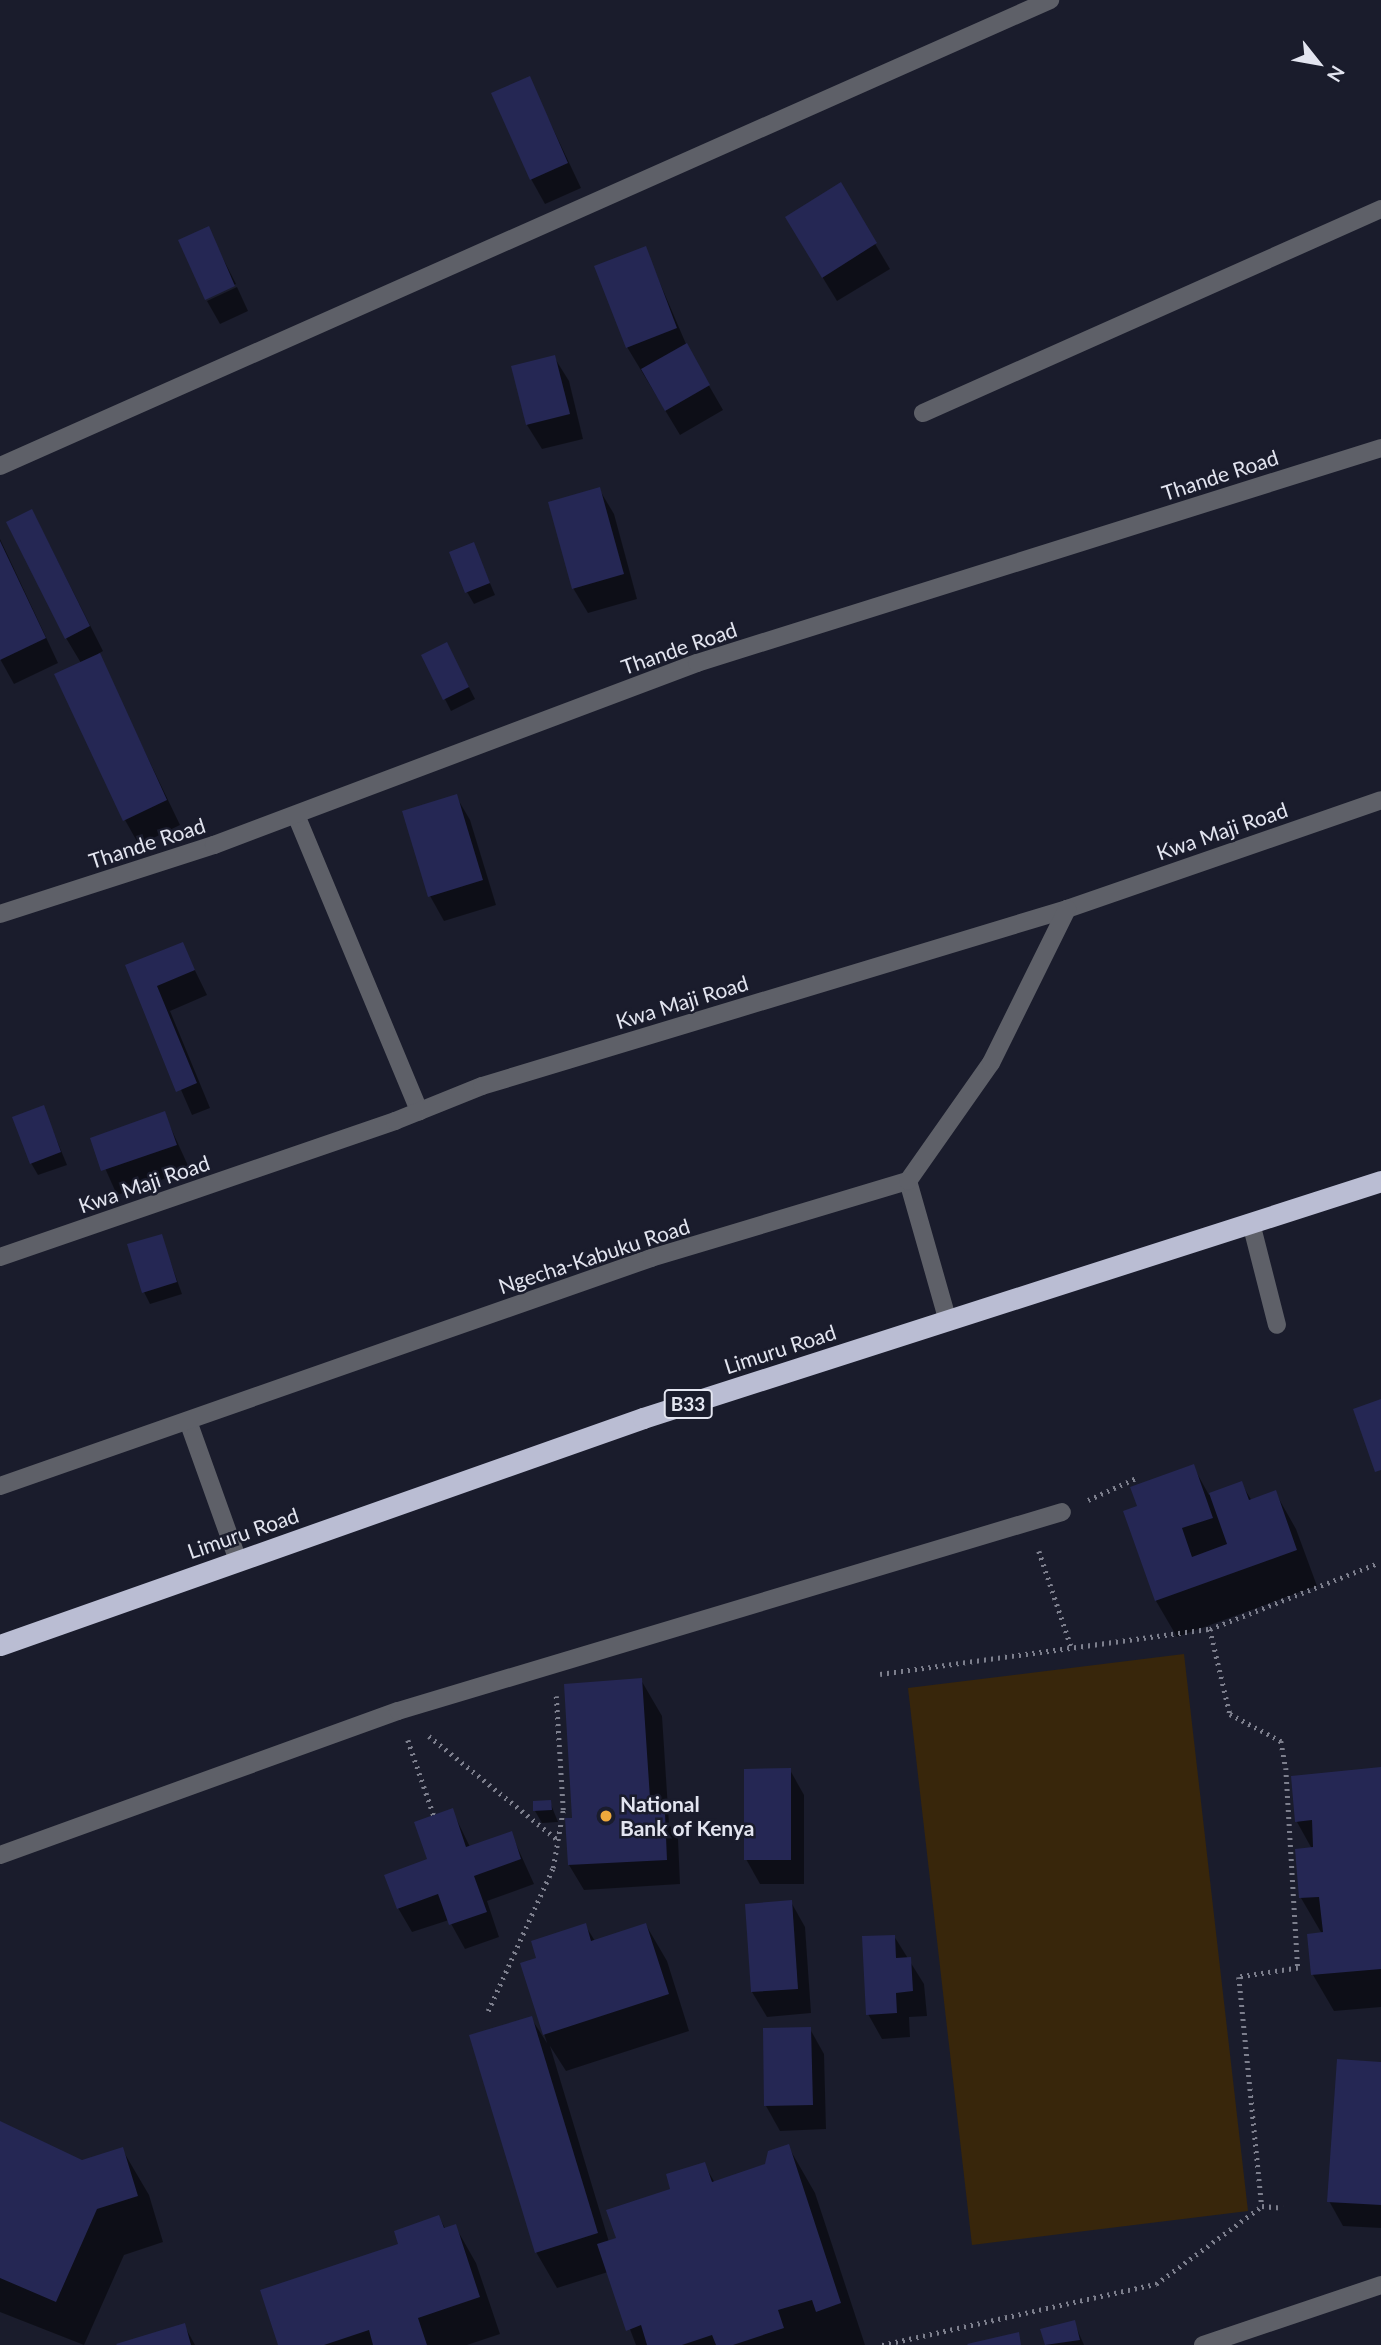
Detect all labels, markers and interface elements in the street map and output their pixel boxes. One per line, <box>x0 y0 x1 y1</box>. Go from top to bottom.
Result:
north arrow <box>1283 28 1353 98</box>
text: N <box>1323 62 1350 86</box>
street label: Thande Road <box>1159 444 1281 506</box>
street label: Thande Road <box>618 616 740 680</box>
street label: Kwa Maji Road <box>1153 797 1291 865</box>
street label: Thande Road <box>86 812 208 874</box>
street label: Kwa Maji Road <box>613 970 751 1034</box>
street label: Kwa Maji Road <box>75 1150 213 1218</box>
street label: Ngecha-Kabuku Road <box>495 1213 693 1299</box>
street label: Limuru Road <box>721 1319 839 1379</box>
road number: B33 <box>664 1388 712 1420</box>
street label: Limuru Road <box>184 1502 302 1564</box>
place label: National Bank of Kenya <box>620 1791 755 1841</box>
marker: National Bank of Kenya <box>598 1808 614 1824</box>

